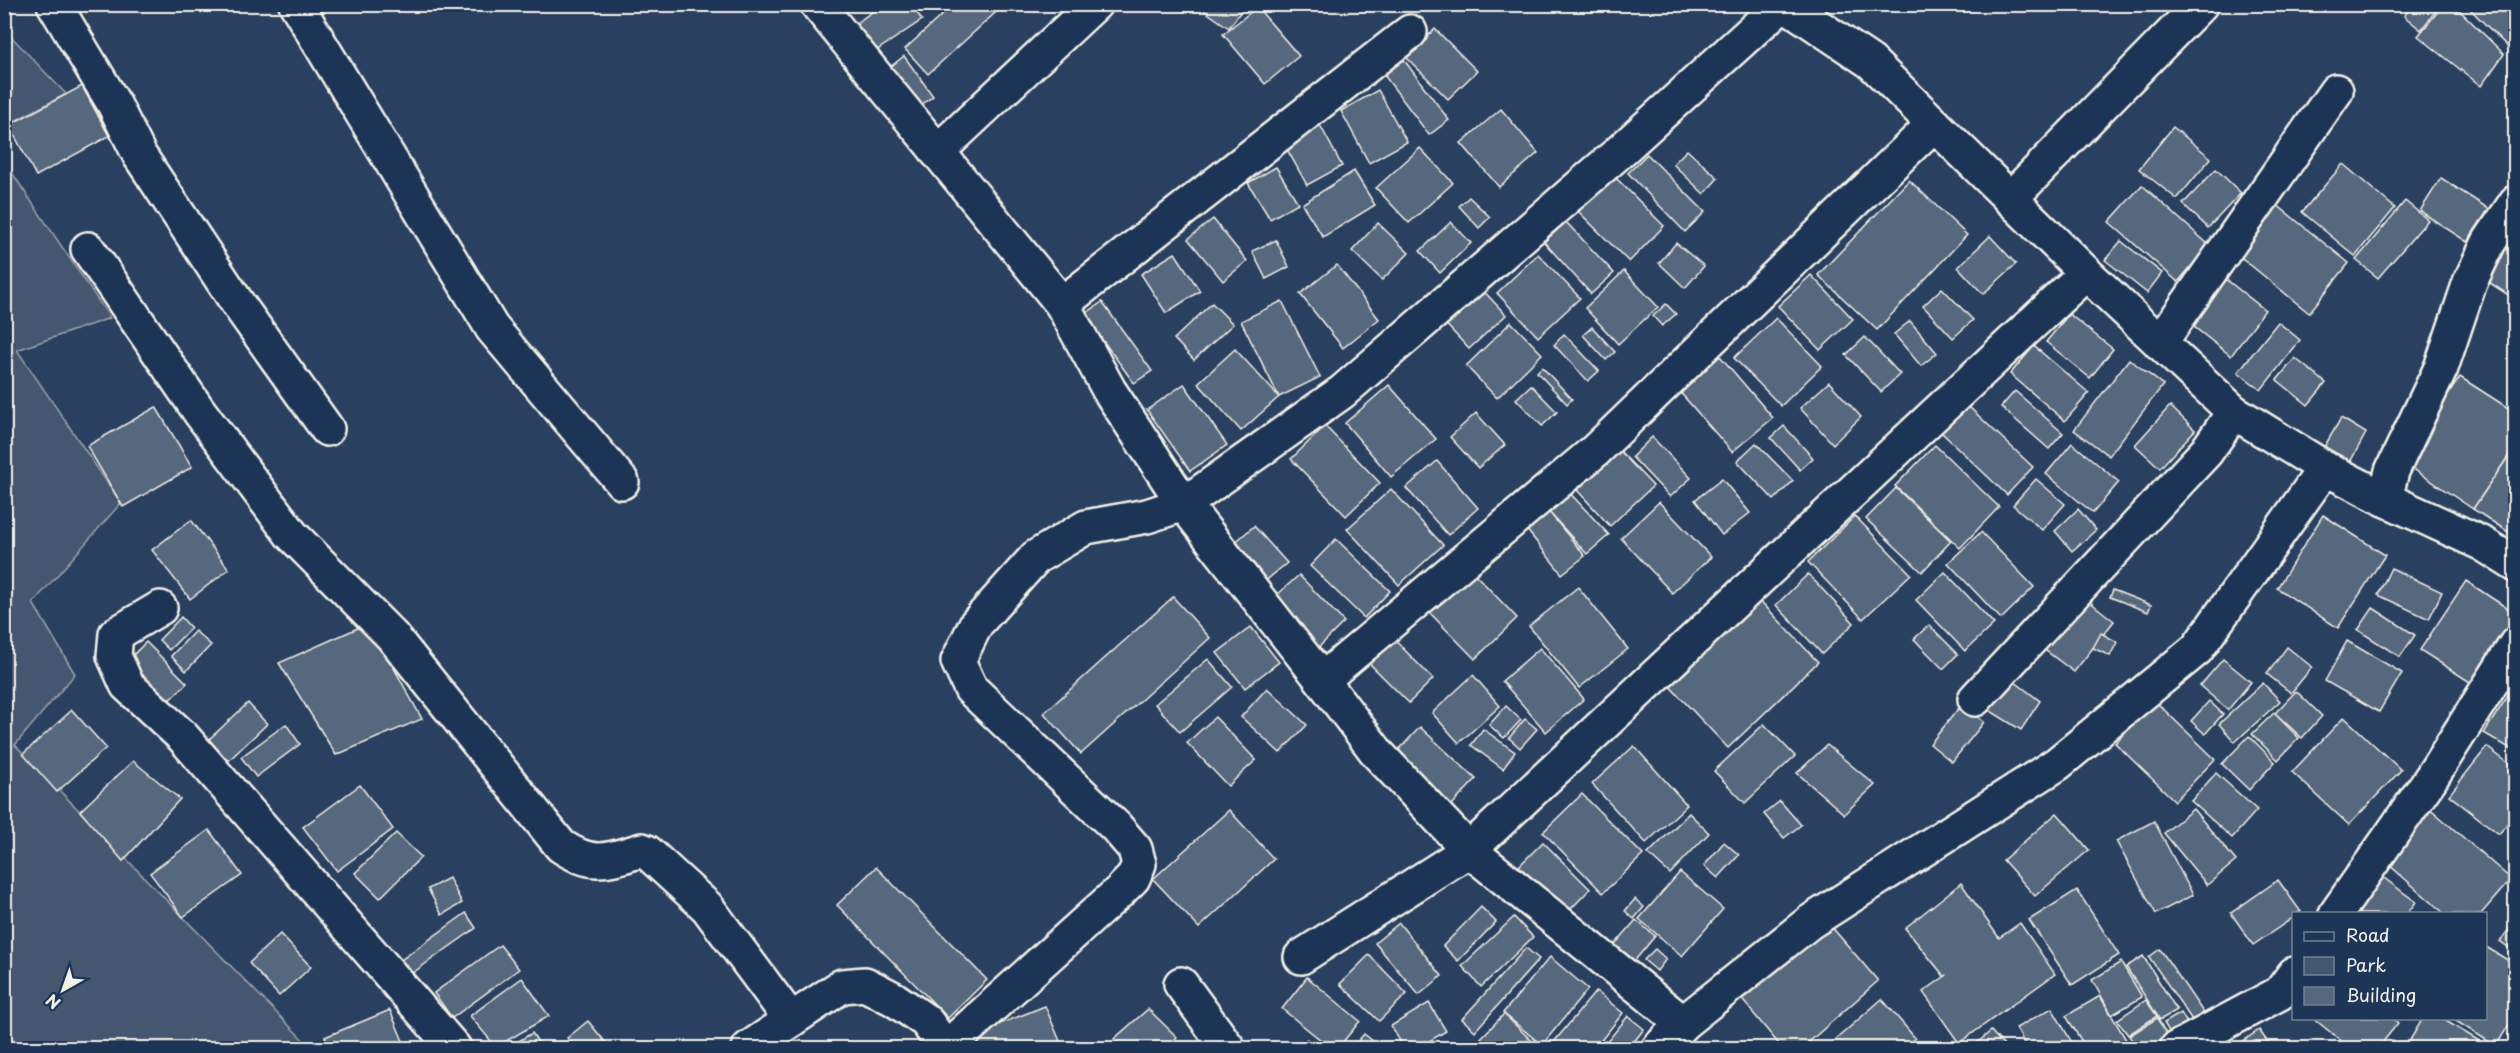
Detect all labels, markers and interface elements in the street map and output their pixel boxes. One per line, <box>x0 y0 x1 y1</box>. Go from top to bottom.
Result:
legend <box>2292 912 2487 1020</box>
text: Road <box>2346 921 2390 948</box>
text: Park <box>2346 951 2386 978</box>
north arrow <box>33 960 93 1020</box>
text: Building <box>2346 981 2416 1008</box>
text: N <box>40 989 65 1016</box>

